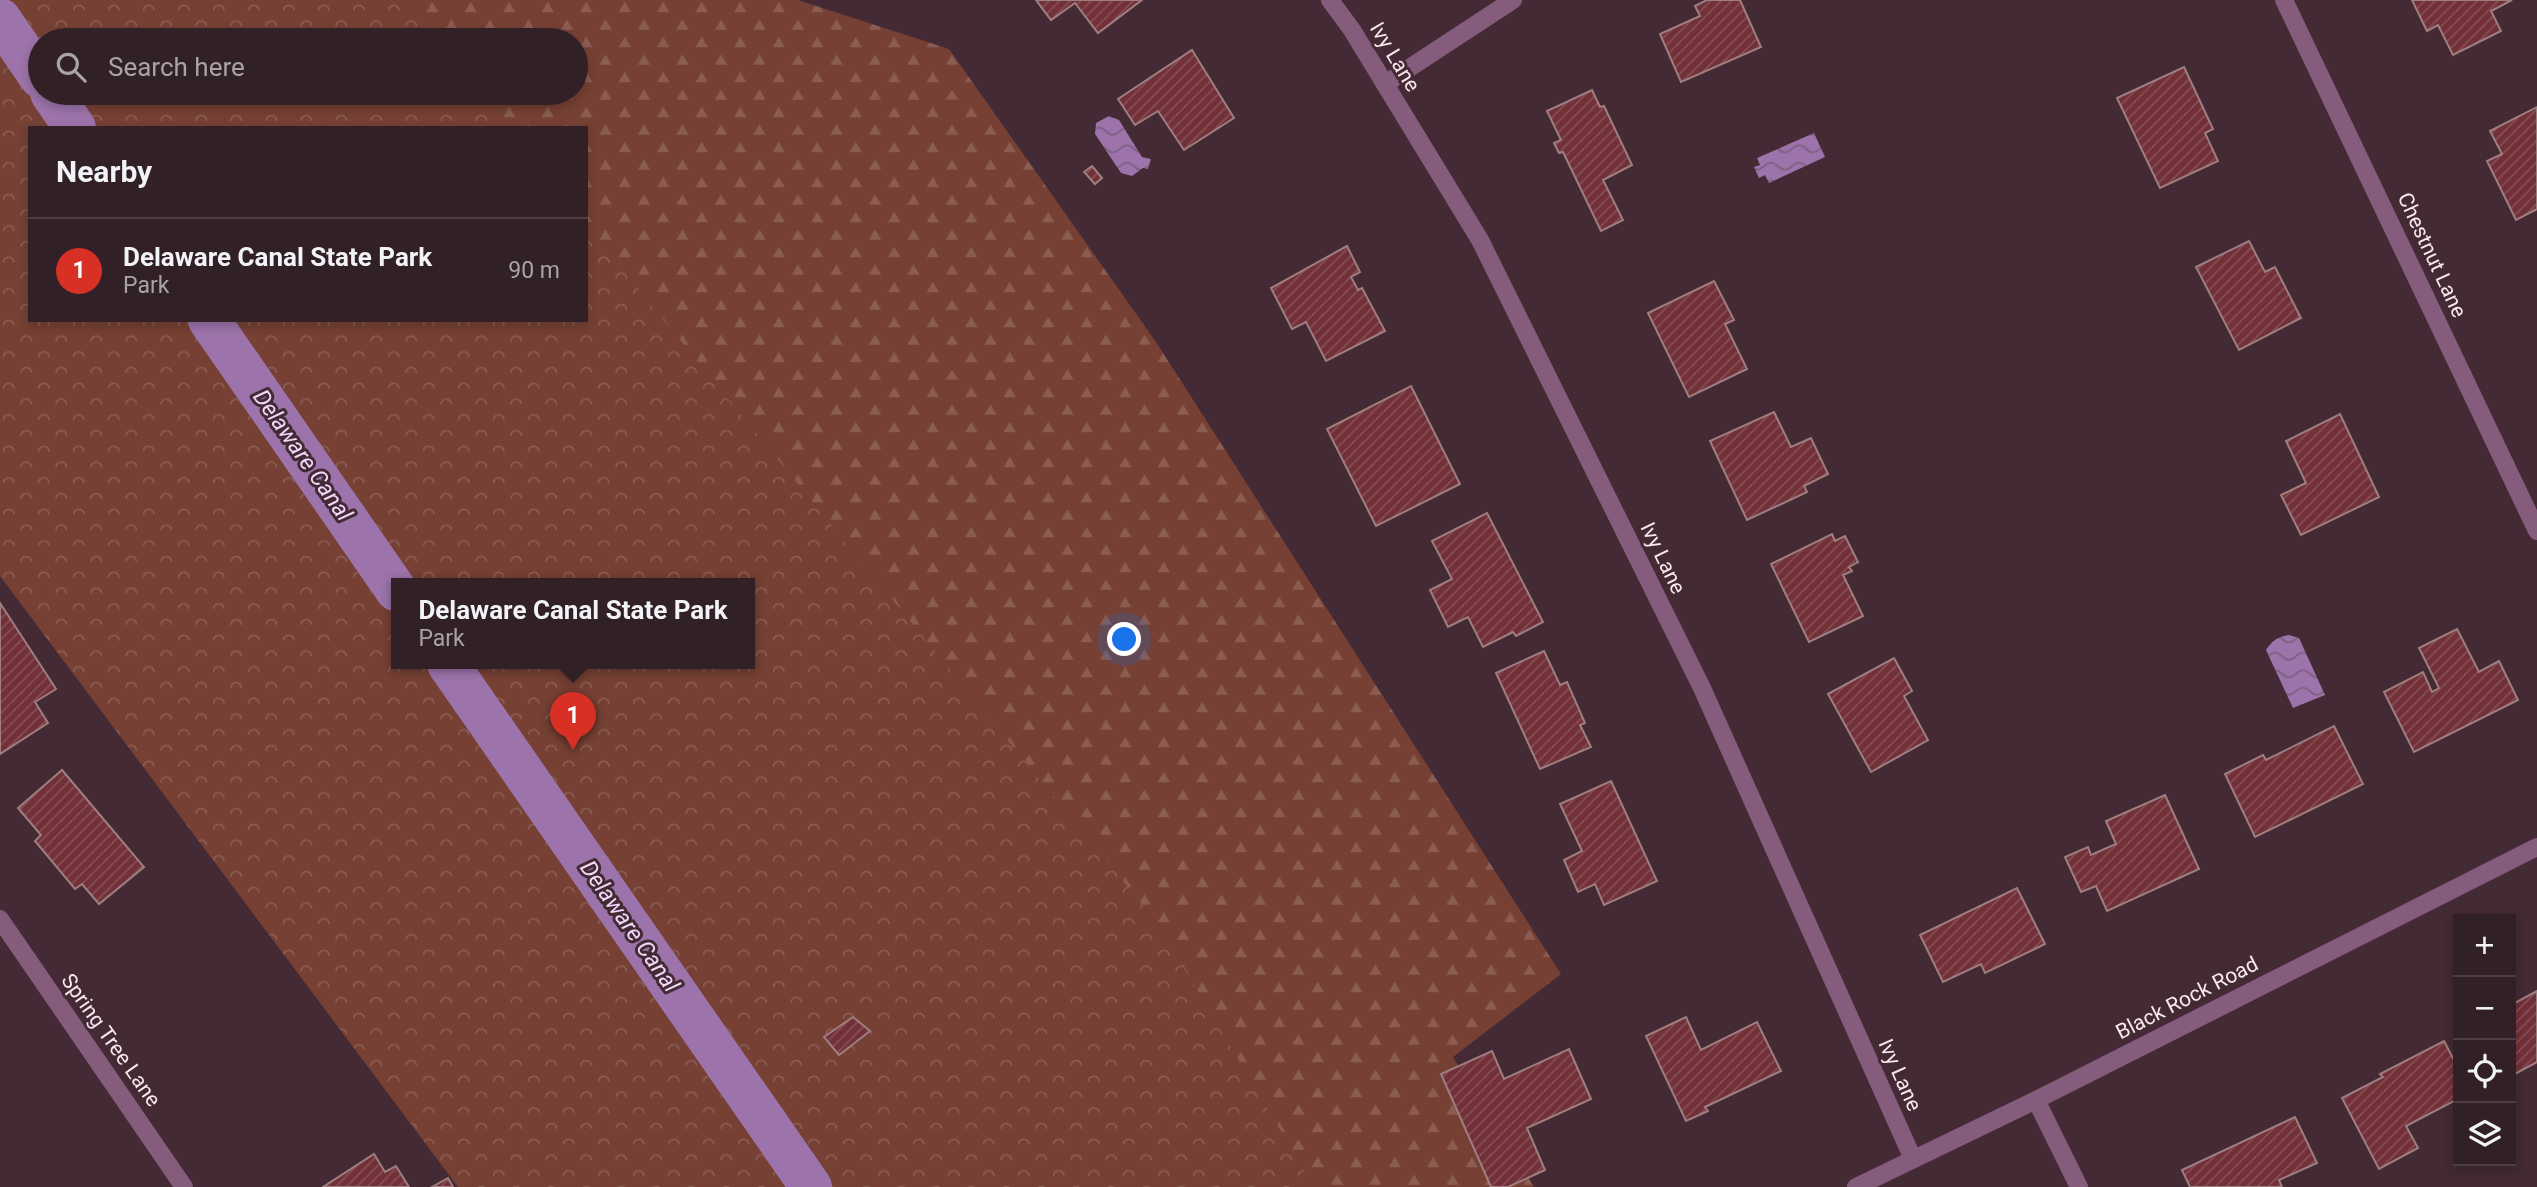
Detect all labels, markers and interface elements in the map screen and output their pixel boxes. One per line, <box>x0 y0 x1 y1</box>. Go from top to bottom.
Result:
street label: Ivy Lane <box>1365 18 1425 96</box>
search box <box>28 28 588 105</box>
icon: search <box>52 48 90 86</box>
text: Search here <box>108 52 245 82</box>
text: Nearby <box>56 154 152 189</box>
street label: Chestnut Lane <box>2393 189 2471 321</box>
text: Delaware Canal State Park <box>123 242 432 272</box>
text: 1 <box>72 257 86 284</box>
text: 90 m <box>508 257 560 284</box>
text: Park <box>123 272 169 299</box>
water label: Delaware Canal <box>247 384 358 527</box>
street label: Ivy Lane <box>1635 518 1691 598</box>
popup <box>391 578 755 669</box>
text: Delaware Canal State Park <box>418 595 728 625</box>
your location <box>1107 622 1141 656</box>
text: Park <box>418 625 465 652</box>
pin: 1 <box>550 692 596 750</box>
water label: Delaware Canal <box>574 855 685 998</box>
map controls <box>2453 914 2516 1166</box>
button: + <box>2453 914 2516 977</box>
street label: Black Rock Road <box>2112 952 2262 1044</box>
street label: Spring Tree Lane <box>56 969 166 1111</box>
button: − <box>2453 977 2516 1040</box>
street label: Ivy Lane <box>1873 1035 1927 1115</box>
button: locate <box>2453 1040 2516 1103</box>
button: layers <box>2453 1103 2516 1166</box>

